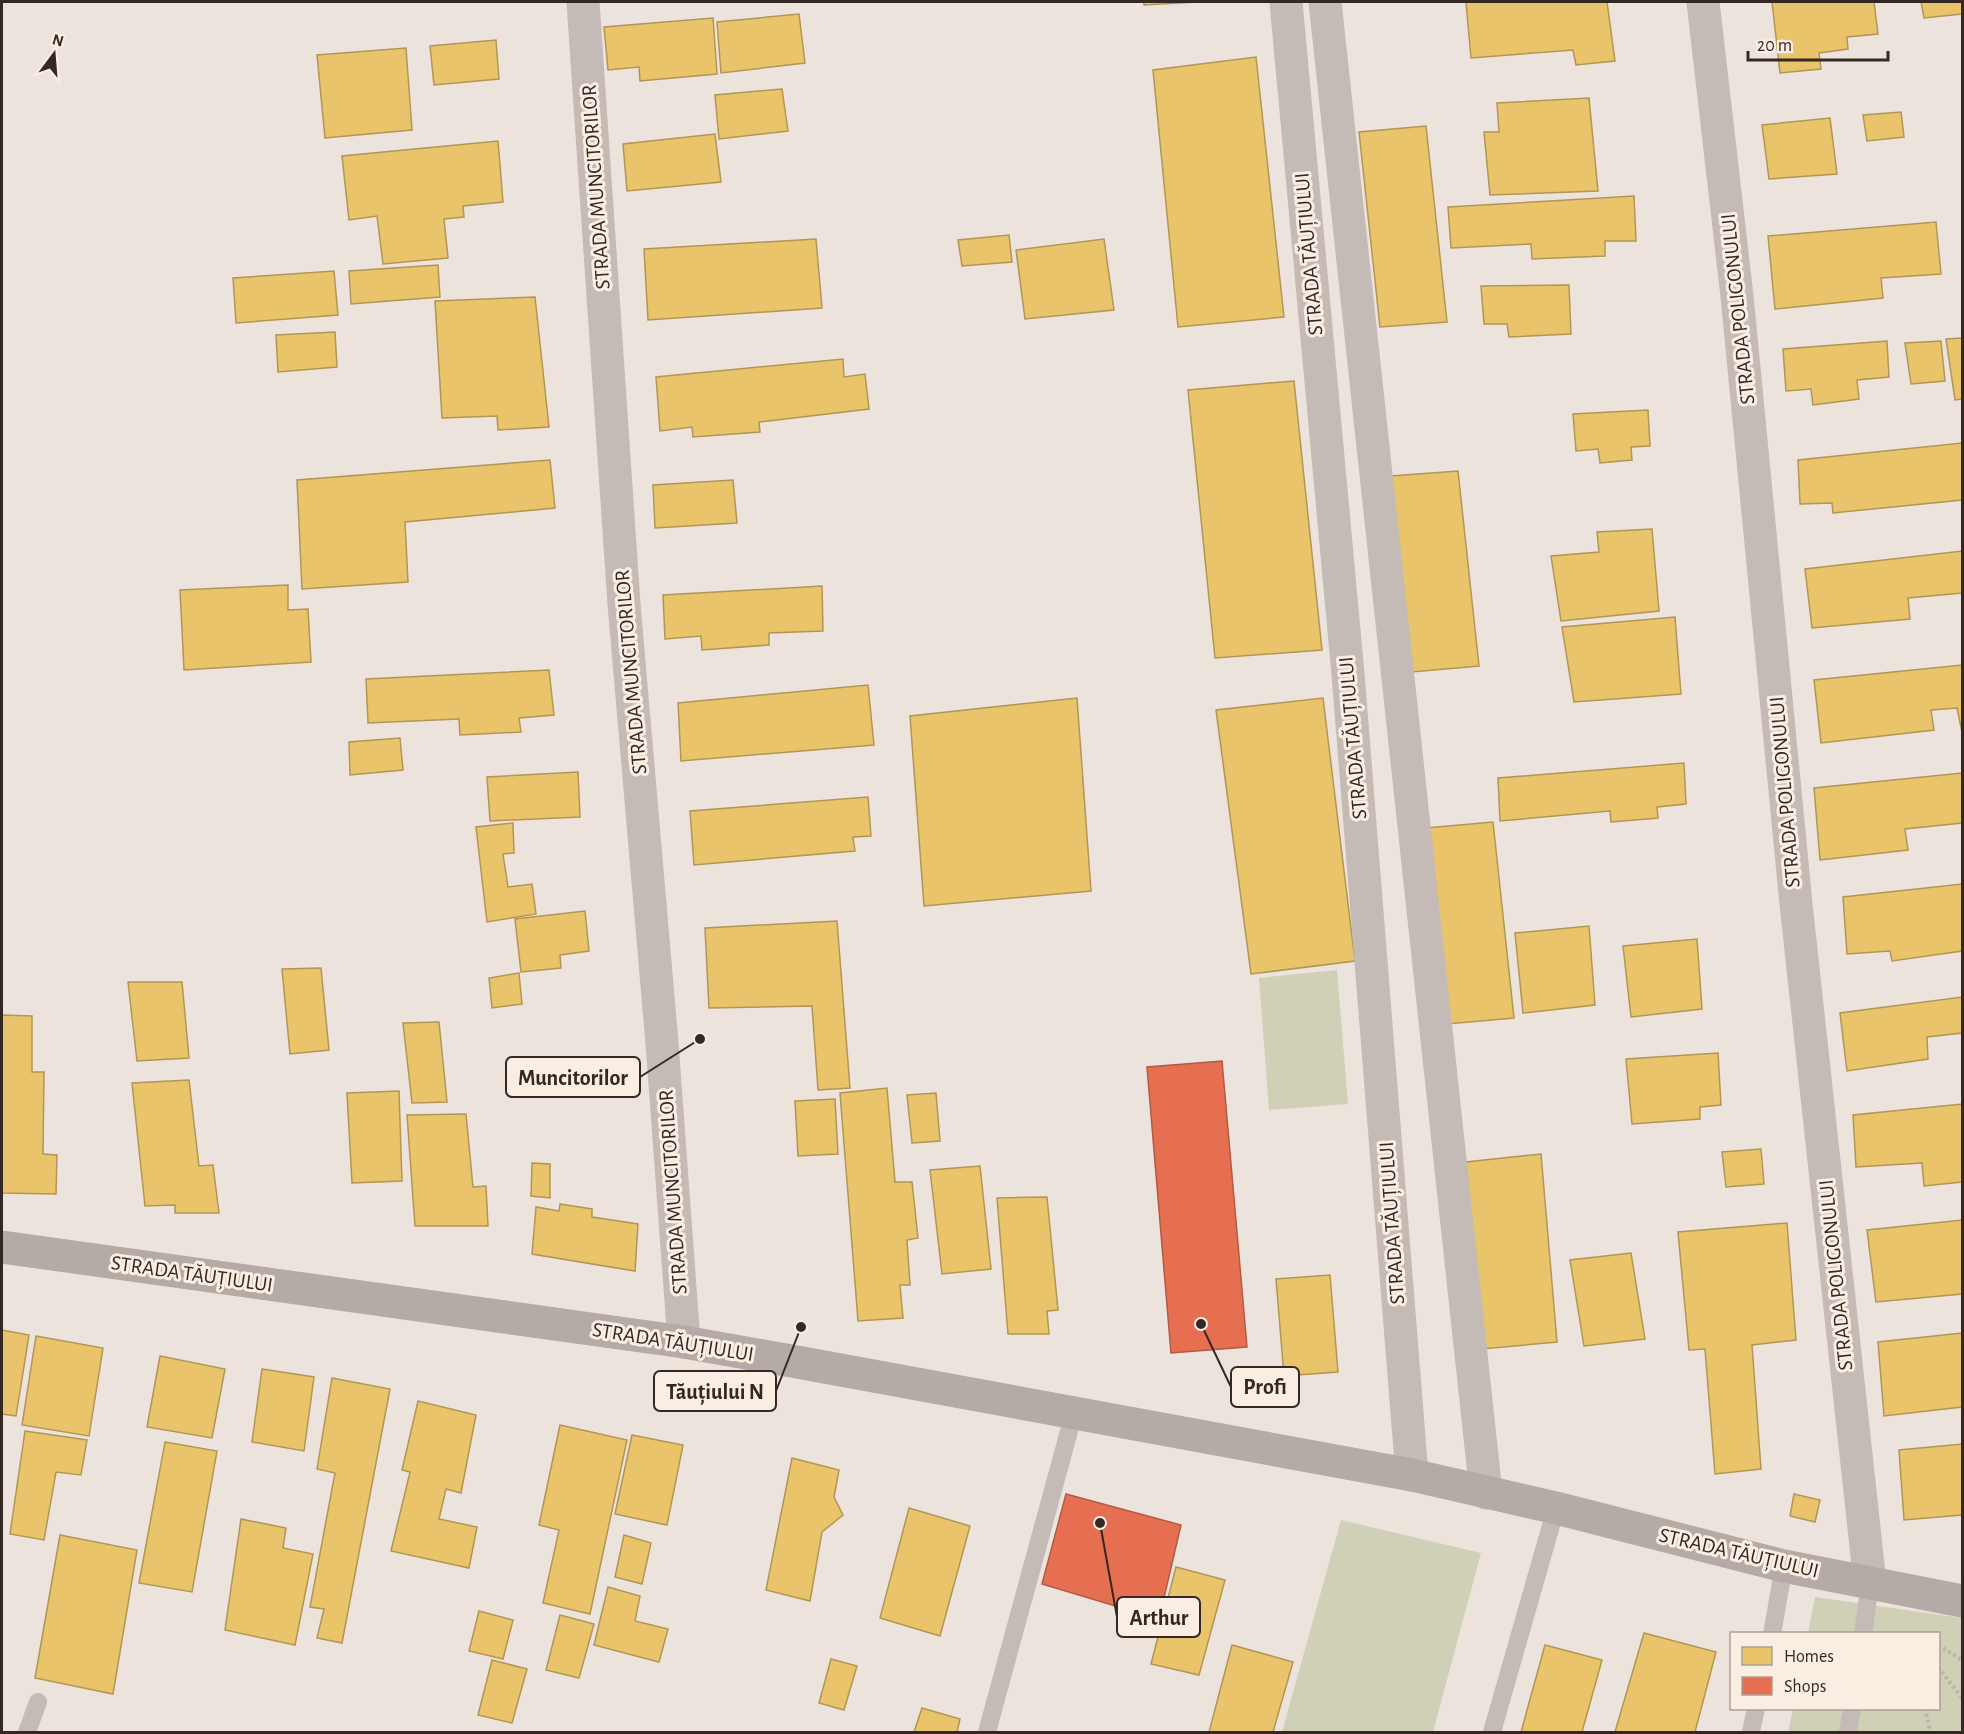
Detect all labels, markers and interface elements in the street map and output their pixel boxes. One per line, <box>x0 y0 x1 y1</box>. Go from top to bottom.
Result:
north arrow <box>24 24 84 84</box>
scale bar <box>1748 24 1888 62</box>
text: N <box>50 31 65 50</box>
text: 20 m <box>1757 37 1792 55</box>
street label: STRADA MUNCITORILOR <box>578 84 614 290</box>
street label: STRADA TĂUȚIULUI <box>1290 172 1329 336</box>
street label: STRADA POLIGONULUI <box>1718 213 1758 405</box>
street label: STRADA MUNCITORILOR <box>612 569 650 775</box>
street label: STRADA TĂUȚIULUI <box>1334 656 1373 820</box>
street label: STRADA POLIGONULUI <box>1766 696 1804 888</box>
callout: Muncitorilor <box>506 1057 640 1097</box>
text: Muncitorilor <box>518 1067 628 1089</box>
street label: STRADA MUNCITORILOR <box>655 1089 691 1295</box>
street label: STRADA TĂUȚIULUI <box>1375 1141 1410 1305</box>
street label: STRADA POLIGONULUI <box>1816 1179 1856 1371</box>
street label: STRADA TĂUȚIULUI <box>109 1251 274 1298</box>
street label: STRADA TĂUȚIULUI <box>590 1318 755 1367</box>
callout: Profi <box>1231 1367 1299 1407</box>
callout: Tăuțiului N <box>654 1371 776 1411</box>
text: Profi <box>1243 1376 1287 1398</box>
text: Tăuțiului N <box>666 1381 764 1405</box>
street label: STRADA TĂUȚIULUI <box>1657 1523 1821 1584</box>
callout: Arthur <box>1117 1597 1200 1637</box>
text: Arthur <box>1130 1607 1189 1629</box>
legend <box>1730 1632 1940 1710</box>
text: Homes <box>1784 1648 1834 1666</box>
text: Shops <box>1784 1678 1826 1696</box>

